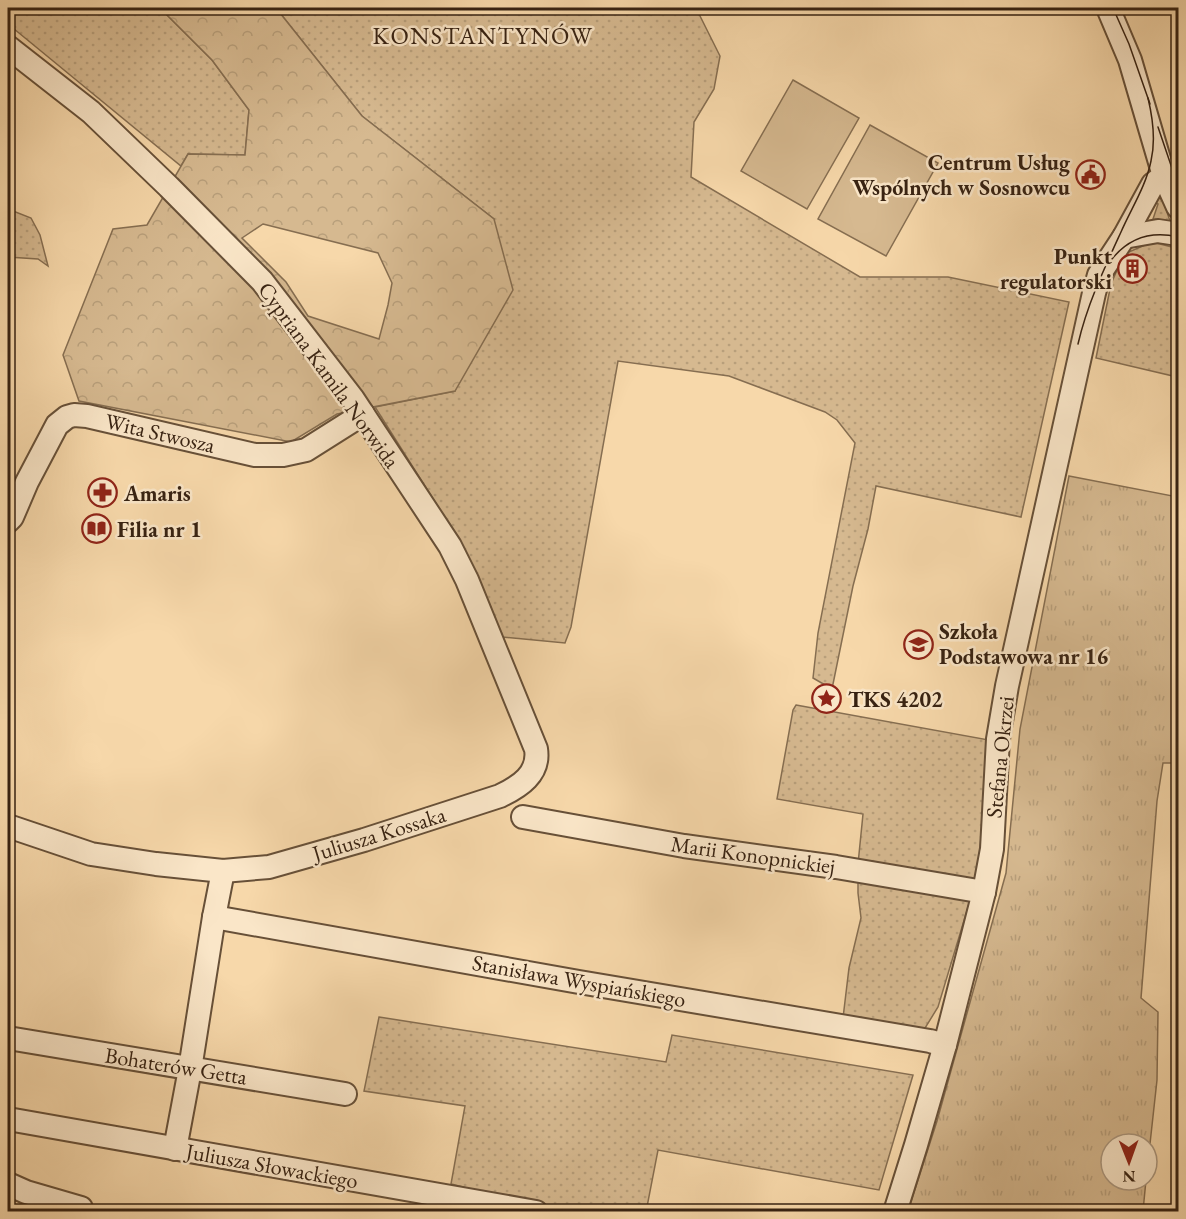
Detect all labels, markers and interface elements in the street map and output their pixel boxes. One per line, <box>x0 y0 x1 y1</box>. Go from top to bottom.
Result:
district label: KONSTANTYNÓW <box>373 20 593 51</box>
place label: Centrum Usług Wspólnych w Sosnowcu <box>852 148 1071 202</box>
public building icon: Centrum Usług Wspólnych w Sosnowcu <box>1075 159 1107 191</box>
place label: Punkt regulatorski <box>1000 242 1113 296</box>
building icon: Punkt regulatorski <box>1117 253 1149 285</box>
street label: Cypriana Kamila Norwida <box>252 276 407 474</box>
street label: Wita Stwosza <box>102 406 218 460</box>
pharmacy icon: Amaris <box>87 477 119 509</box>
place label: Amaris <box>123 479 191 508</box>
library icon: Filia nr 1 <box>80 513 112 545</box>
place label: Filia nr 1 <box>117 515 202 544</box>
place label: Szkoła Podstawowa nr 16 <box>939 617 1108 671</box>
school or university icon: Szkoła Podstawowa nr 16 <box>902 628 934 660</box>
place icon: TKS 4202 <box>811 683 843 715</box>
place label: TKS 4202 <box>848 685 943 714</box>
street label: Stefana Okrzei <box>979 695 1021 819</box>
street label: Juliusza Kossaka <box>307 800 449 869</box>
street label: Marii Konopnickiej <box>669 829 837 881</box>
street label: Stanisława Wyspiańskiego <box>470 948 688 1014</box>
street label: Bohaterów Getta <box>103 1040 249 1092</box>
north arrow <box>1099 1132 1159 1192</box>
street label: Juliusza Słowackiego <box>182 1136 360 1195</box>
text: N <box>1123 1166 1136 1187</box>

